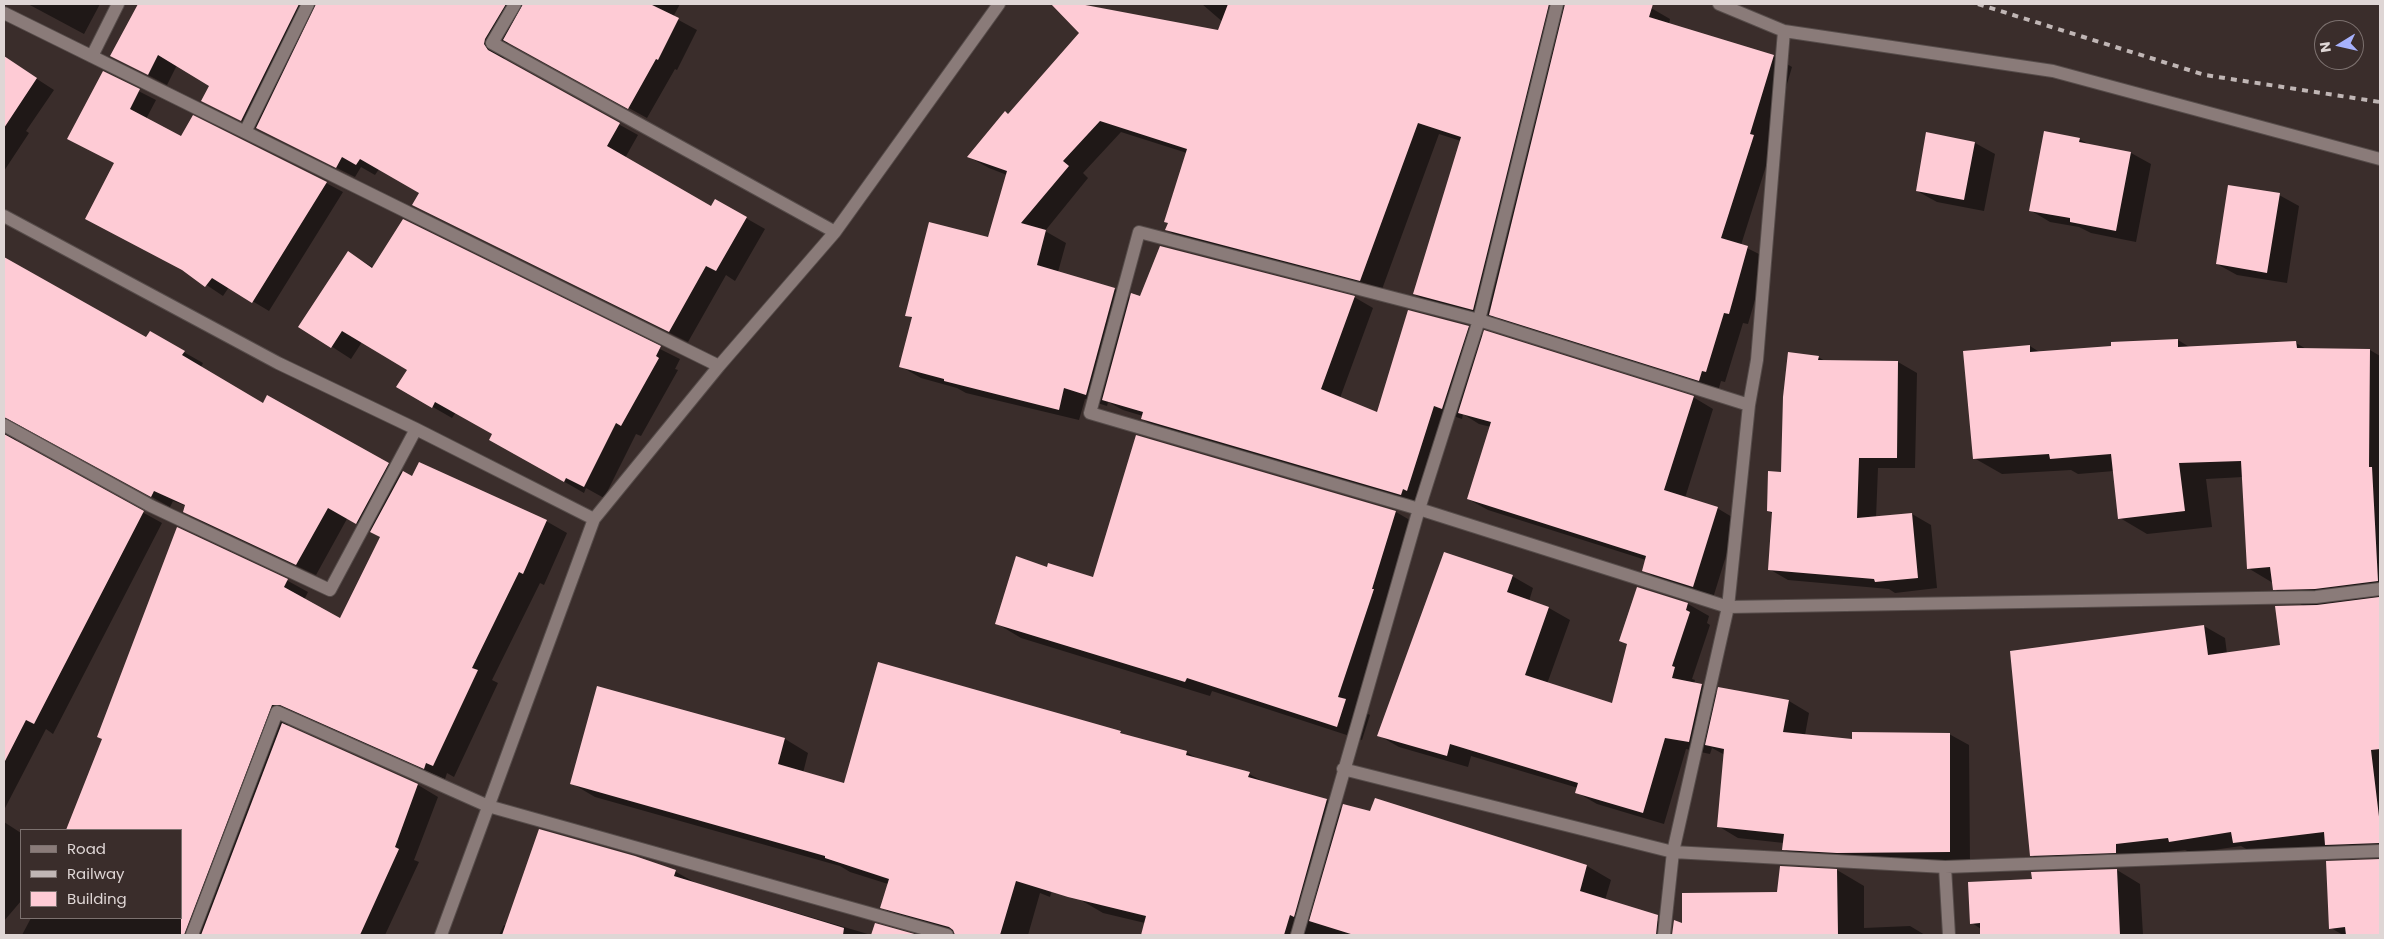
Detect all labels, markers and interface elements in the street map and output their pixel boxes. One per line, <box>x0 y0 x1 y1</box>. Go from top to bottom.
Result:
north arrow <box>2314 20 2364 70</box>
text: N <box>2314 40 2336 54</box>
legend <box>20 829 182 919</box>
text: Road <box>67 838 106 859</box>
text: Railway <box>67 863 125 884</box>
text: Building <box>67 888 127 909</box>

